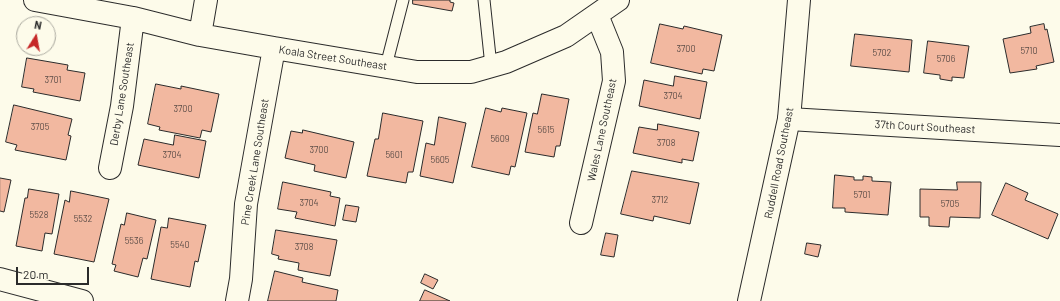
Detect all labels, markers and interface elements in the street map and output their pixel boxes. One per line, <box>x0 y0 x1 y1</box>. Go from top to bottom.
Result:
north arrow <box>16 16 56 56</box>
text: N <box>33 18 43 32</box>
street label: Derby Lane Southeast <box>107 41 137 147</box>
street label: Koala Street Southeast <box>278 43 388 73</box>
house number: 3700 <box>676 44 696 54</box>
house number: 5710 <box>1020 46 1038 56</box>
house number: 5702 <box>873 48 891 58</box>
house number: 5706 <box>937 54 955 64</box>
house number: 3701 <box>45 75 61 85</box>
street label: Wales Lane Southeast <box>585 77 619 183</box>
house number: 3704 <box>664 91 682 101</box>
street label: Pine Creek Lane Southeast <box>238 98 272 226</box>
house number: 3700 <box>173 104 193 114</box>
street label: Ruddell Road Southeast <box>762 106 796 220</box>
street label: 37th Court Southeast <box>874 118 976 136</box>
house number: 3705 <box>31 122 49 132</box>
house number: 5615 <box>538 125 554 135</box>
house number: 5609 <box>490 134 510 144</box>
house number: 3708 <box>657 138 675 148</box>
house number: 3700 <box>309 145 329 155</box>
house number: 3704 <box>163 150 181 160</box>
house number: 5601 <box>385 150 403 160</box>
house number: 5605 <box>431 155 449 165</box>
house number: 5701 <box>854 190 870 200</box>
house number: 3712 <box>652 195 668 205</box>
house number: 3704 <box>300 198 318 208</box>
house number: 5705 <box>941 199 959 209</box>
house number: 5528 <box>30 210 48 220</box>
house number: 5532 <box>74 214 92 224</box>
house number: 5536 <box>125 236 143 246</box>
house number: 5540 <box>170 240 190 250</box>
house number: 3708 <box>295 242 313 252</box>
scale bar <box>18 259 91 285</box>
text: 20 m <box>23 267 49 281</box>

